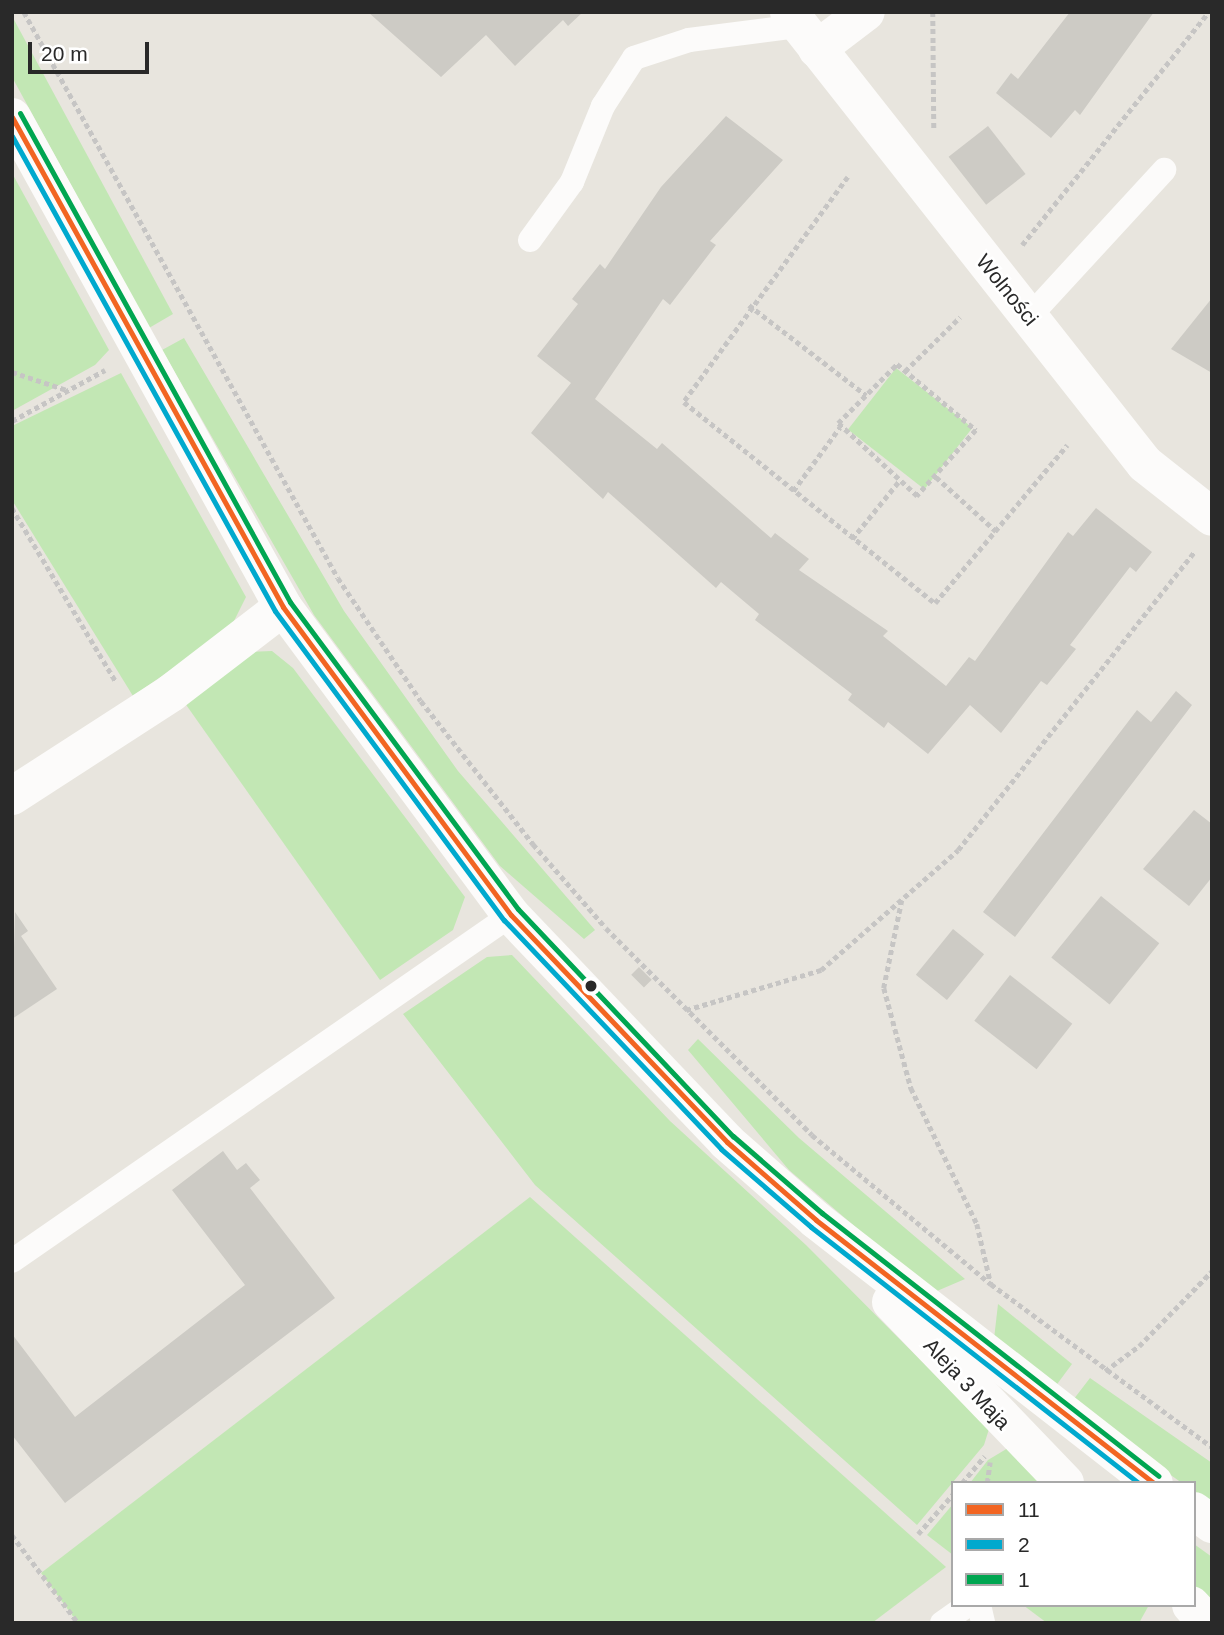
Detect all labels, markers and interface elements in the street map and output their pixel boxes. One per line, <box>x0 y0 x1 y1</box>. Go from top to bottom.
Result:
scale bar <box>32 28 152 72</box>
text: 20 m <box>41 42 88 65</box>
street label: Wolności <box>971 249 1043 331</box>
unlabelled marker <box>584 979 598 993</box>
street label: Aleja 3 Maja <box>918 1333 1016 1435</box>
legend <box>951 1481 1196 1607</box>
text: 11 <box>1018 1498 1040 1521</box>
text: 2 <box>1018 1533 1030 1556</box>
text: 1 <box>1018 1568 1030 1591</box>

